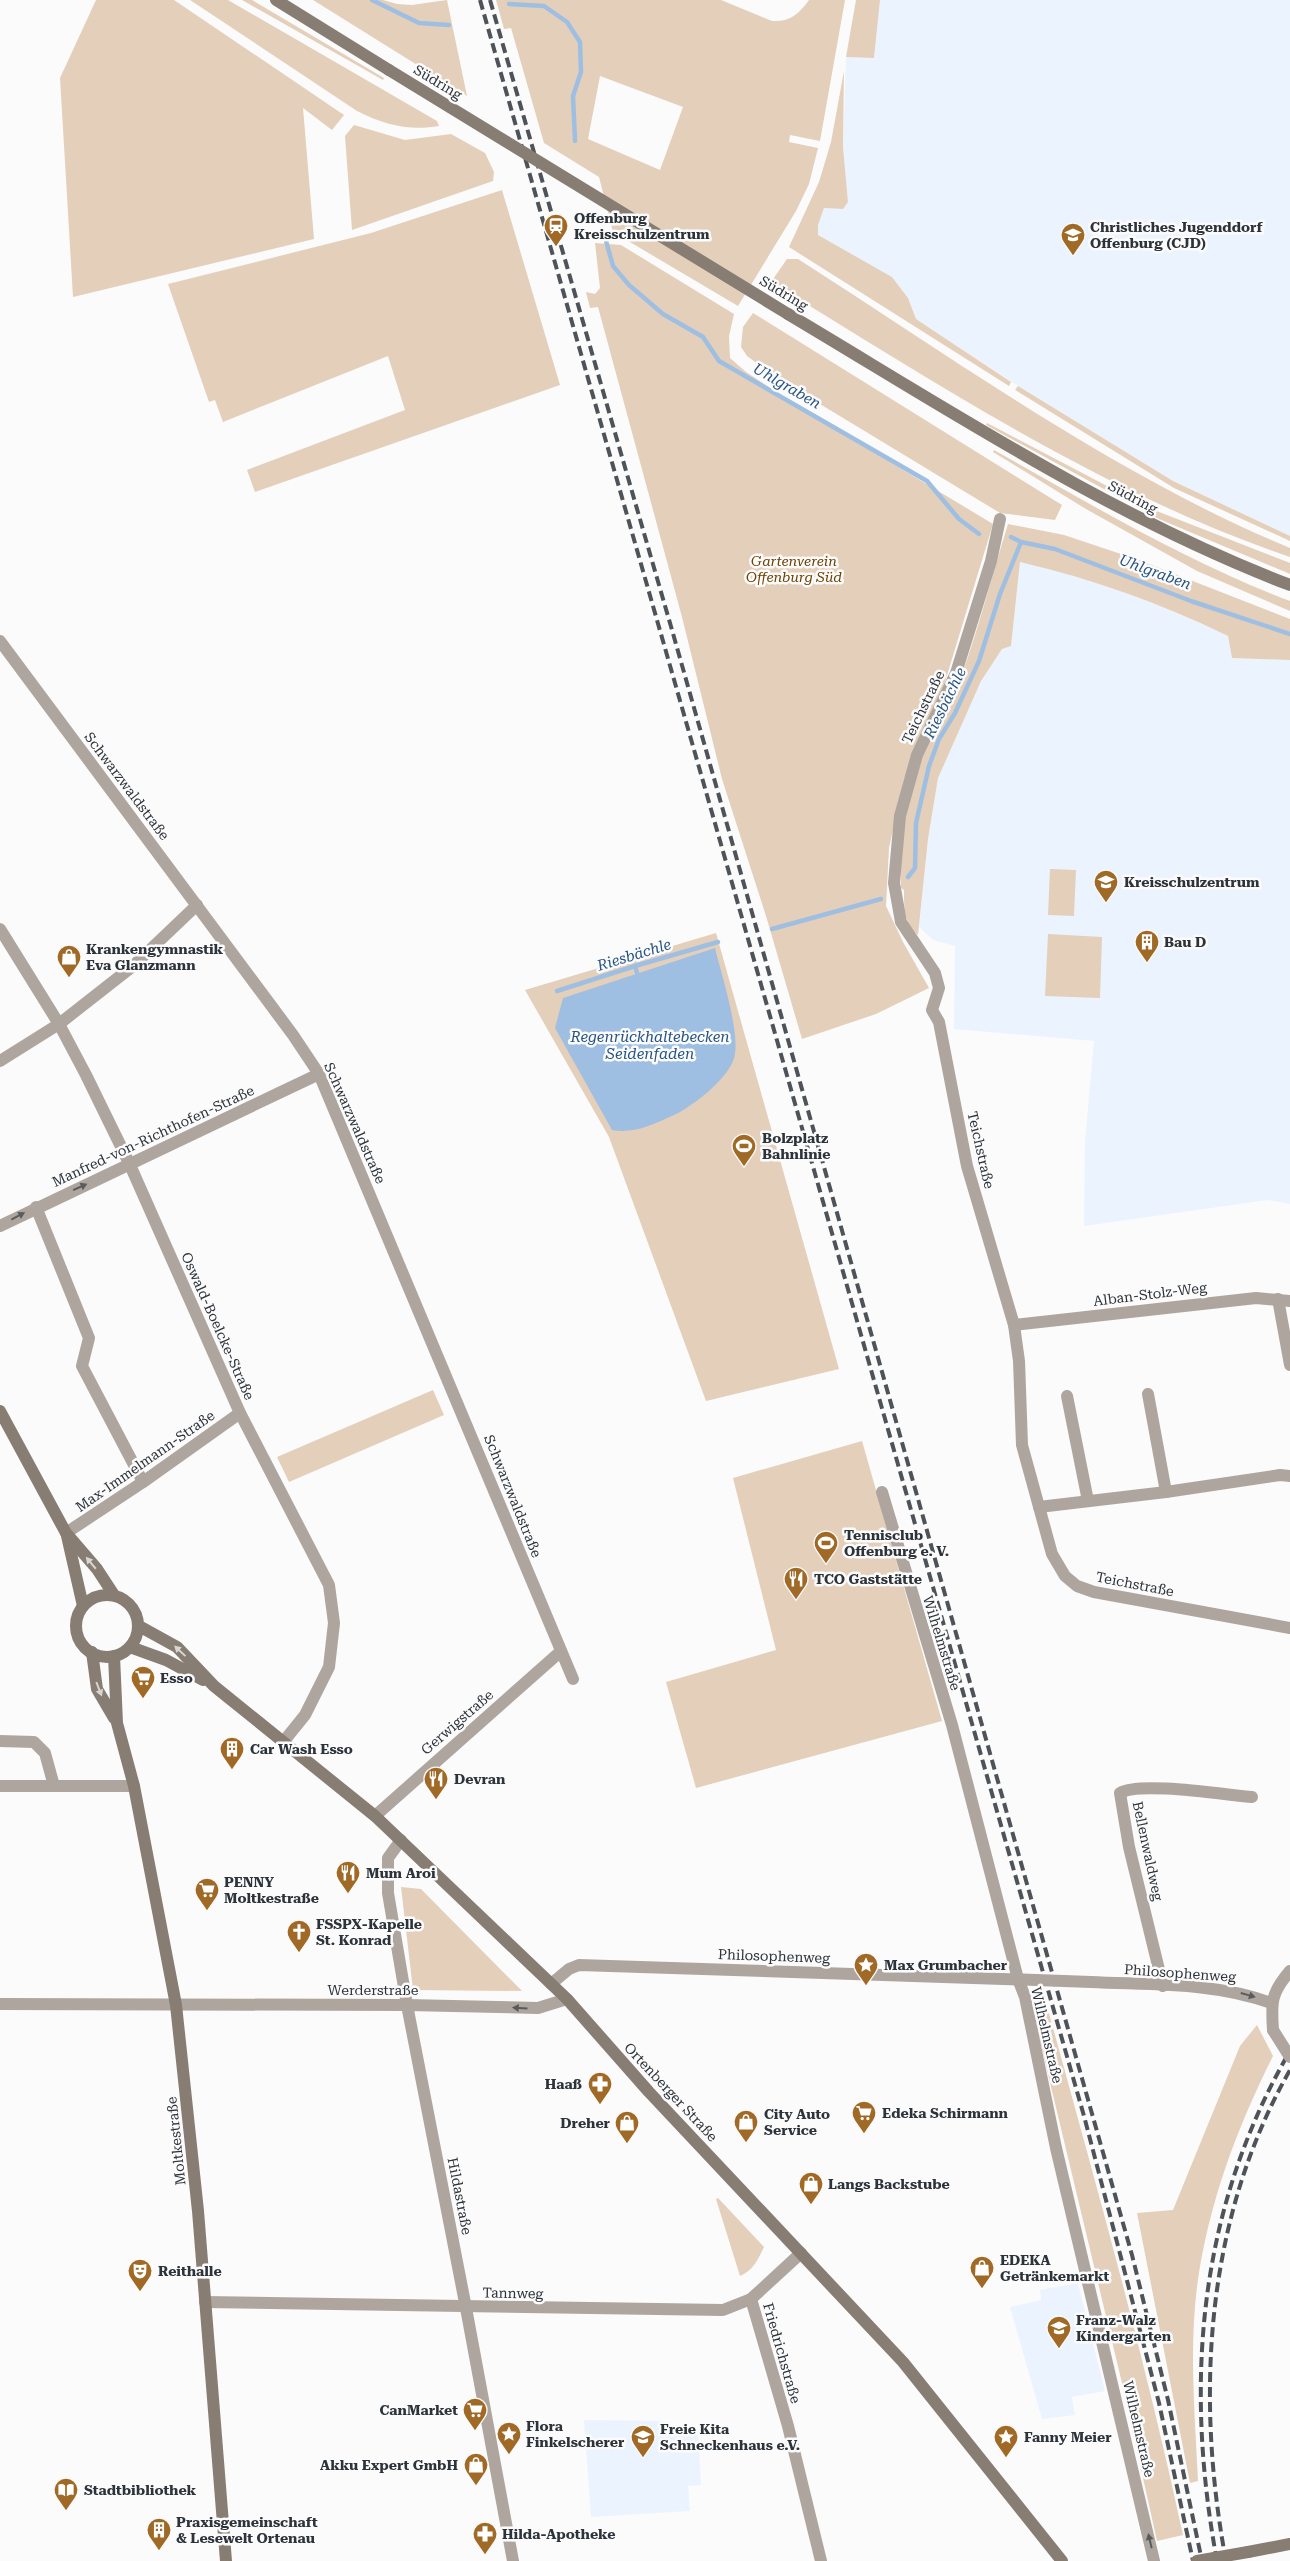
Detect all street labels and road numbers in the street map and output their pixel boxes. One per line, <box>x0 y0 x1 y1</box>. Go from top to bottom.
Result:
street label: Südring <box>411 61 465 103</box>
street label: Südring <box>757 272 811 314</box>
street label: Südring <box>1106 477 1160 517</box>
street label: Teichstraße <box>898 668 948 746</box>
street label: Schwarzwaldstraße <box>81 729 173 843</box>
street label: Schwarzwaldstraße <box>321 1060 389 1186</box>
street label: Manfred-von-Richthofen-Straße <box>50 1082 257 1190</box>
street label: Teichstraße <box>964 1110 998 1191</box>
street label: Oswald-Boelcke-Straße <box>178 1250 258 1402</box>
street label: Alban-Stolz-Weg <box>1092 1279 1208 1309</box>
street label: Max-Immelmann-Straße <box>73 1407 218 1515</box>
street label: Schwarzwaldstraße <box>481 1432 545 1560</box>
street label: Teichstraße <box>1095 1569 1176 1599</box>
street label: Wilhelmstraße <box>920 1594 964 1693</box>
street label: Gerwigstraße <box>418 1686 497 1758</box>
street label: Bellenwaldweg <box>1130 1800 1166 1902</box>
street label: Philosophenweg <box>718 1946 830 1966</box>
street label: Philosophenweg <box>1124 1961 1237 1985</box>
street label: Werderstraße <box>328 1982 419 1998</box>
street label: Wilhelmstraße <box>1028 1985 1066 2085</box>
street label: Ortenberger Straße <box>621 2039 721 2145</box>
street label: Moltkestraße <box>163 2096 189 2186</box>
street label: Hildastraße <box>445 2156 475 2236</box>
street label: Tannweg <box>482 2284 544 2302</box>
street label: Friedrichstraße <box>760 2301 804 2405</box>
street label: Wilhelmstraße <box>1120 2379 1158 2479</box>

